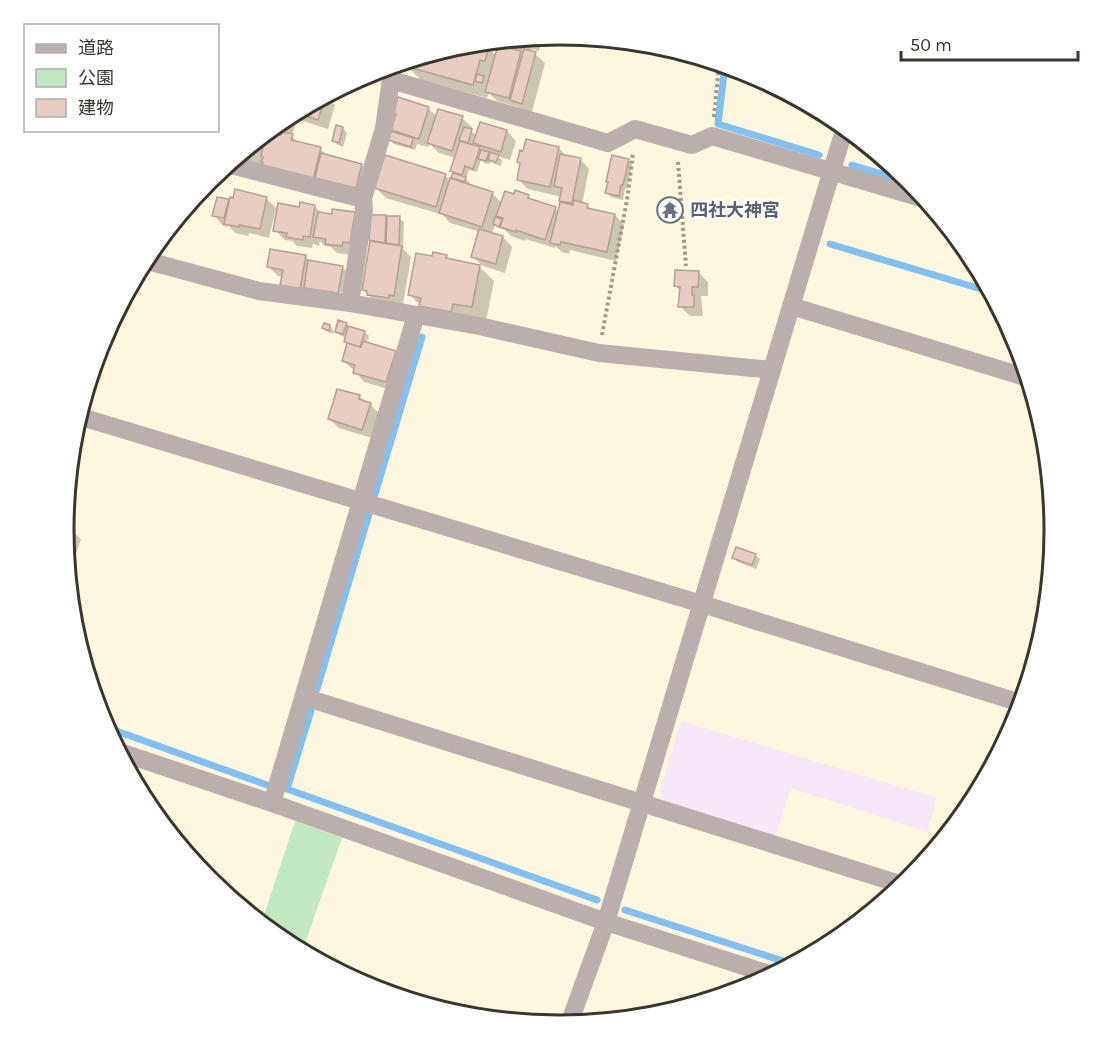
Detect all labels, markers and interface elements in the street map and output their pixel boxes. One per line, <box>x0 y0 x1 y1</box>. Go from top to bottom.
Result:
legend <box>24 24 219 132</box>
scale bar <box>901 24 1078 62</box>
text: 50 m <box>910 34 952 56</box>
text: 道路 <box>78 37 114 59</box>
text: 公園 <box>78 67 114 89</box>
text: 建物 <box>78 97 114 119</box>
temple icon: 四社大神宮 <box>655 195 685 225</box>
place label: 四社大神宮 <box>690 199 780 221</box>

